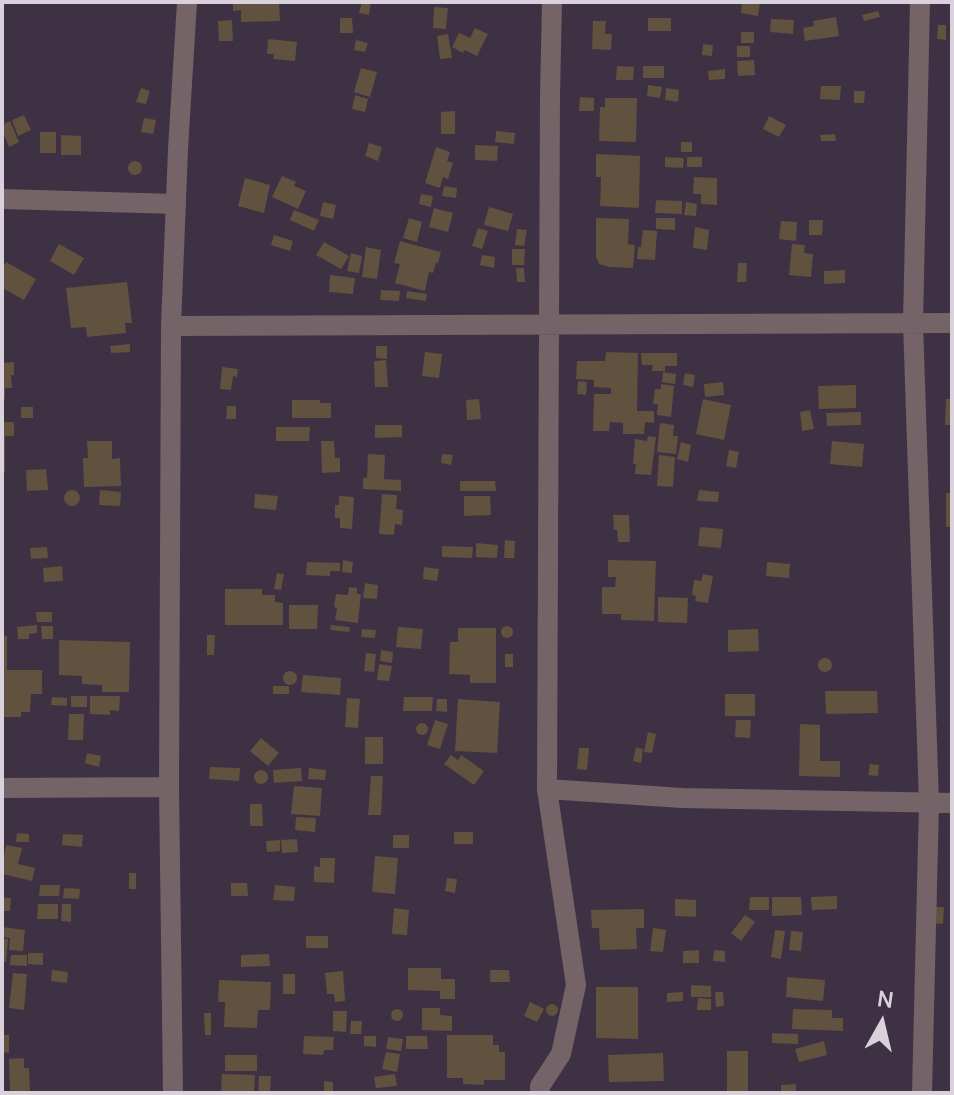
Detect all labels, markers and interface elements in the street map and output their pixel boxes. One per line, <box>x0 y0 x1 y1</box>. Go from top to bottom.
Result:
north arrow <box>842 983 922 1063</box>
text: N <box>875 983 895 1015</box>

